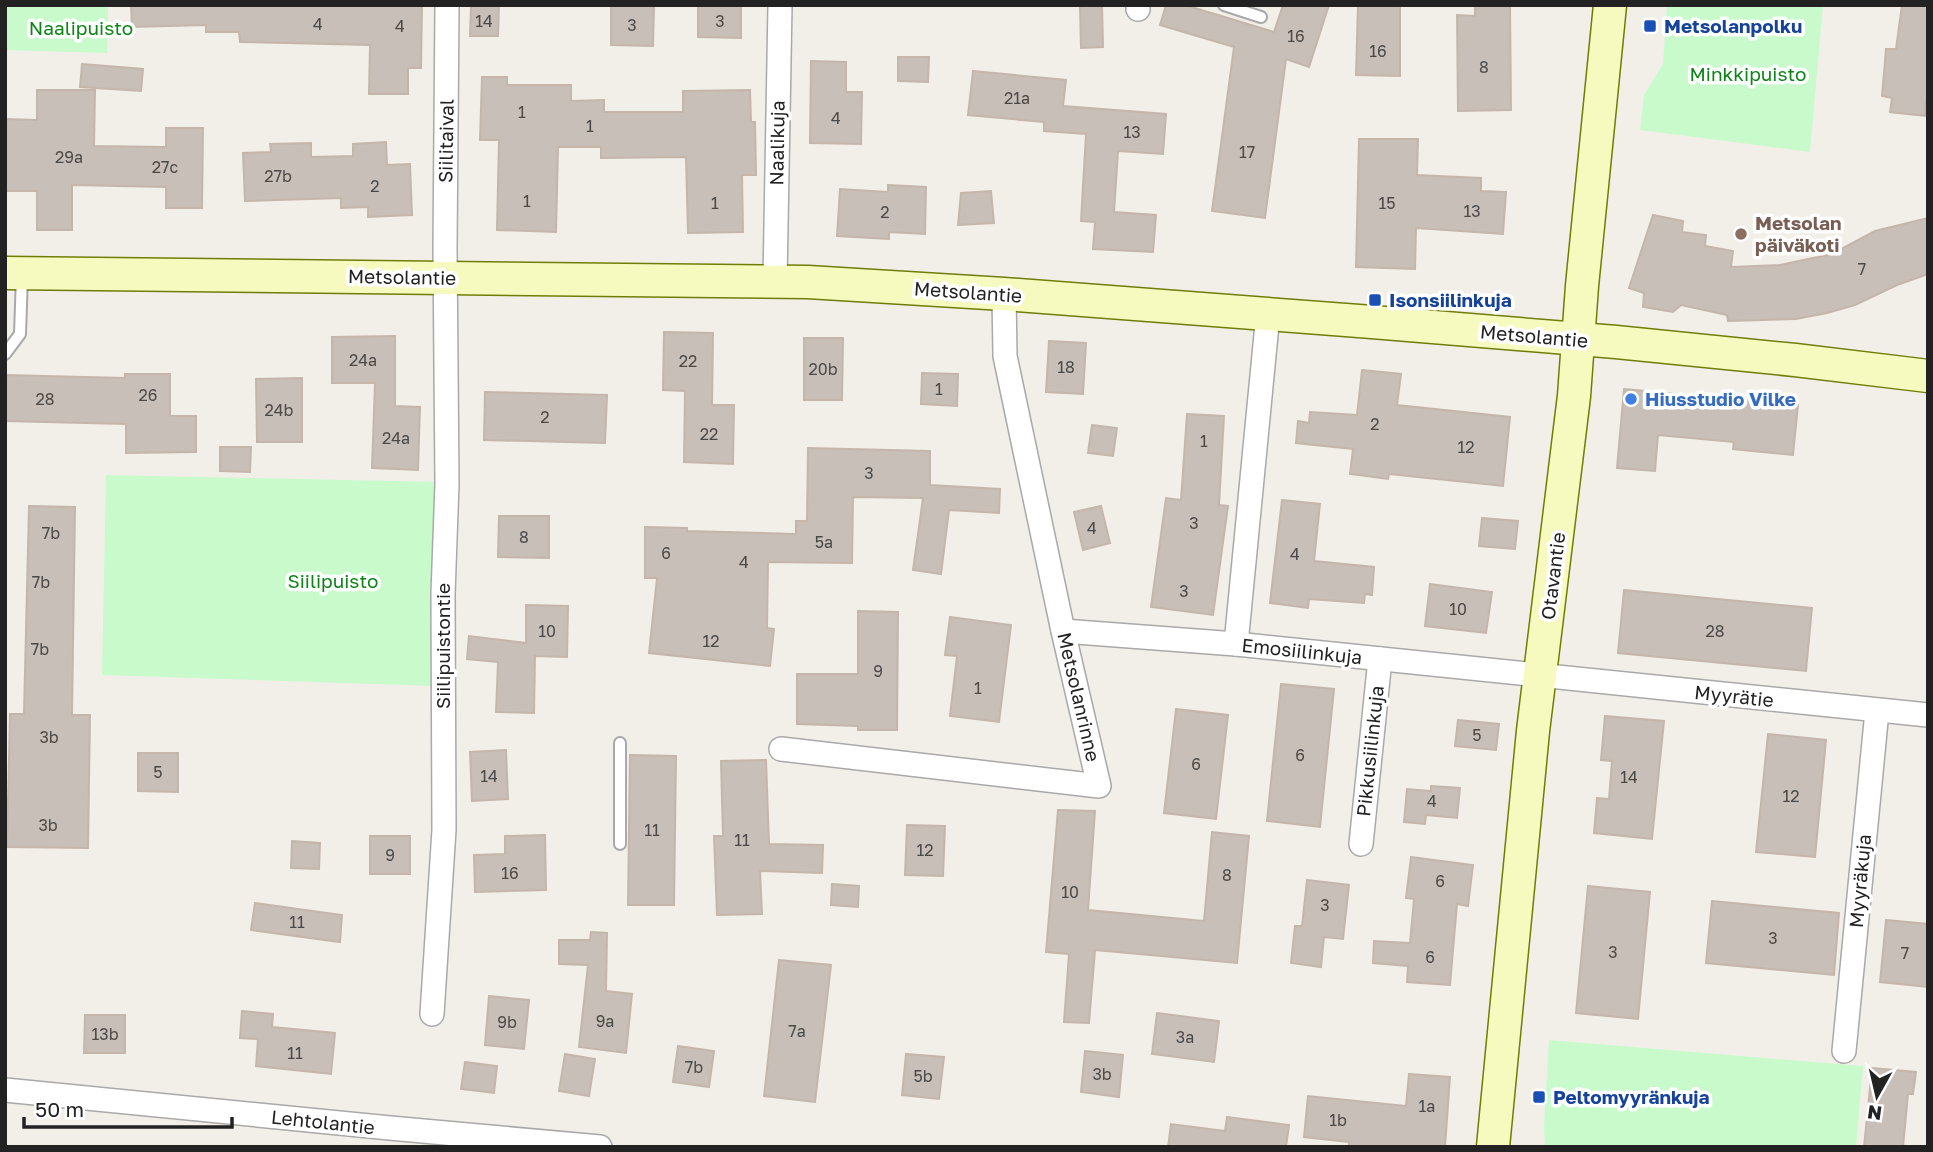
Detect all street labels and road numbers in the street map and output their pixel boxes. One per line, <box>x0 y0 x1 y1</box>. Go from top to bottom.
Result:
street label: Siilitaival <box>433 99 458 183</box>
street label: Naalikuja <box>764 100 789 186</box>
street label: Metsolantie <box>348 264 456 289</box>
street label: Metsolantie <box>913 276 1023 307</box>
street label: Metsolantie <box>1479 319 1589 352</box>
street label: Otavantie <box>1536 531 1569 621</box>
street label: Siilipuistontie <box>431 583 454 709</box>
street label: Metsolanrinne <box>1053 630 1106 764</box>
street label: Emosiilinkuja <box>1241 633 1363 668</box>
street label: Myyrätie <box>1693 680 1775 711</box>
street label: Pikkusiilinkuja <box>1351 684 1388 818</box>
street label: Myyräkuja <box>1844 833 1875 929</box>
street label: Lehtolantie <box>270 1105 376 1138</box>

